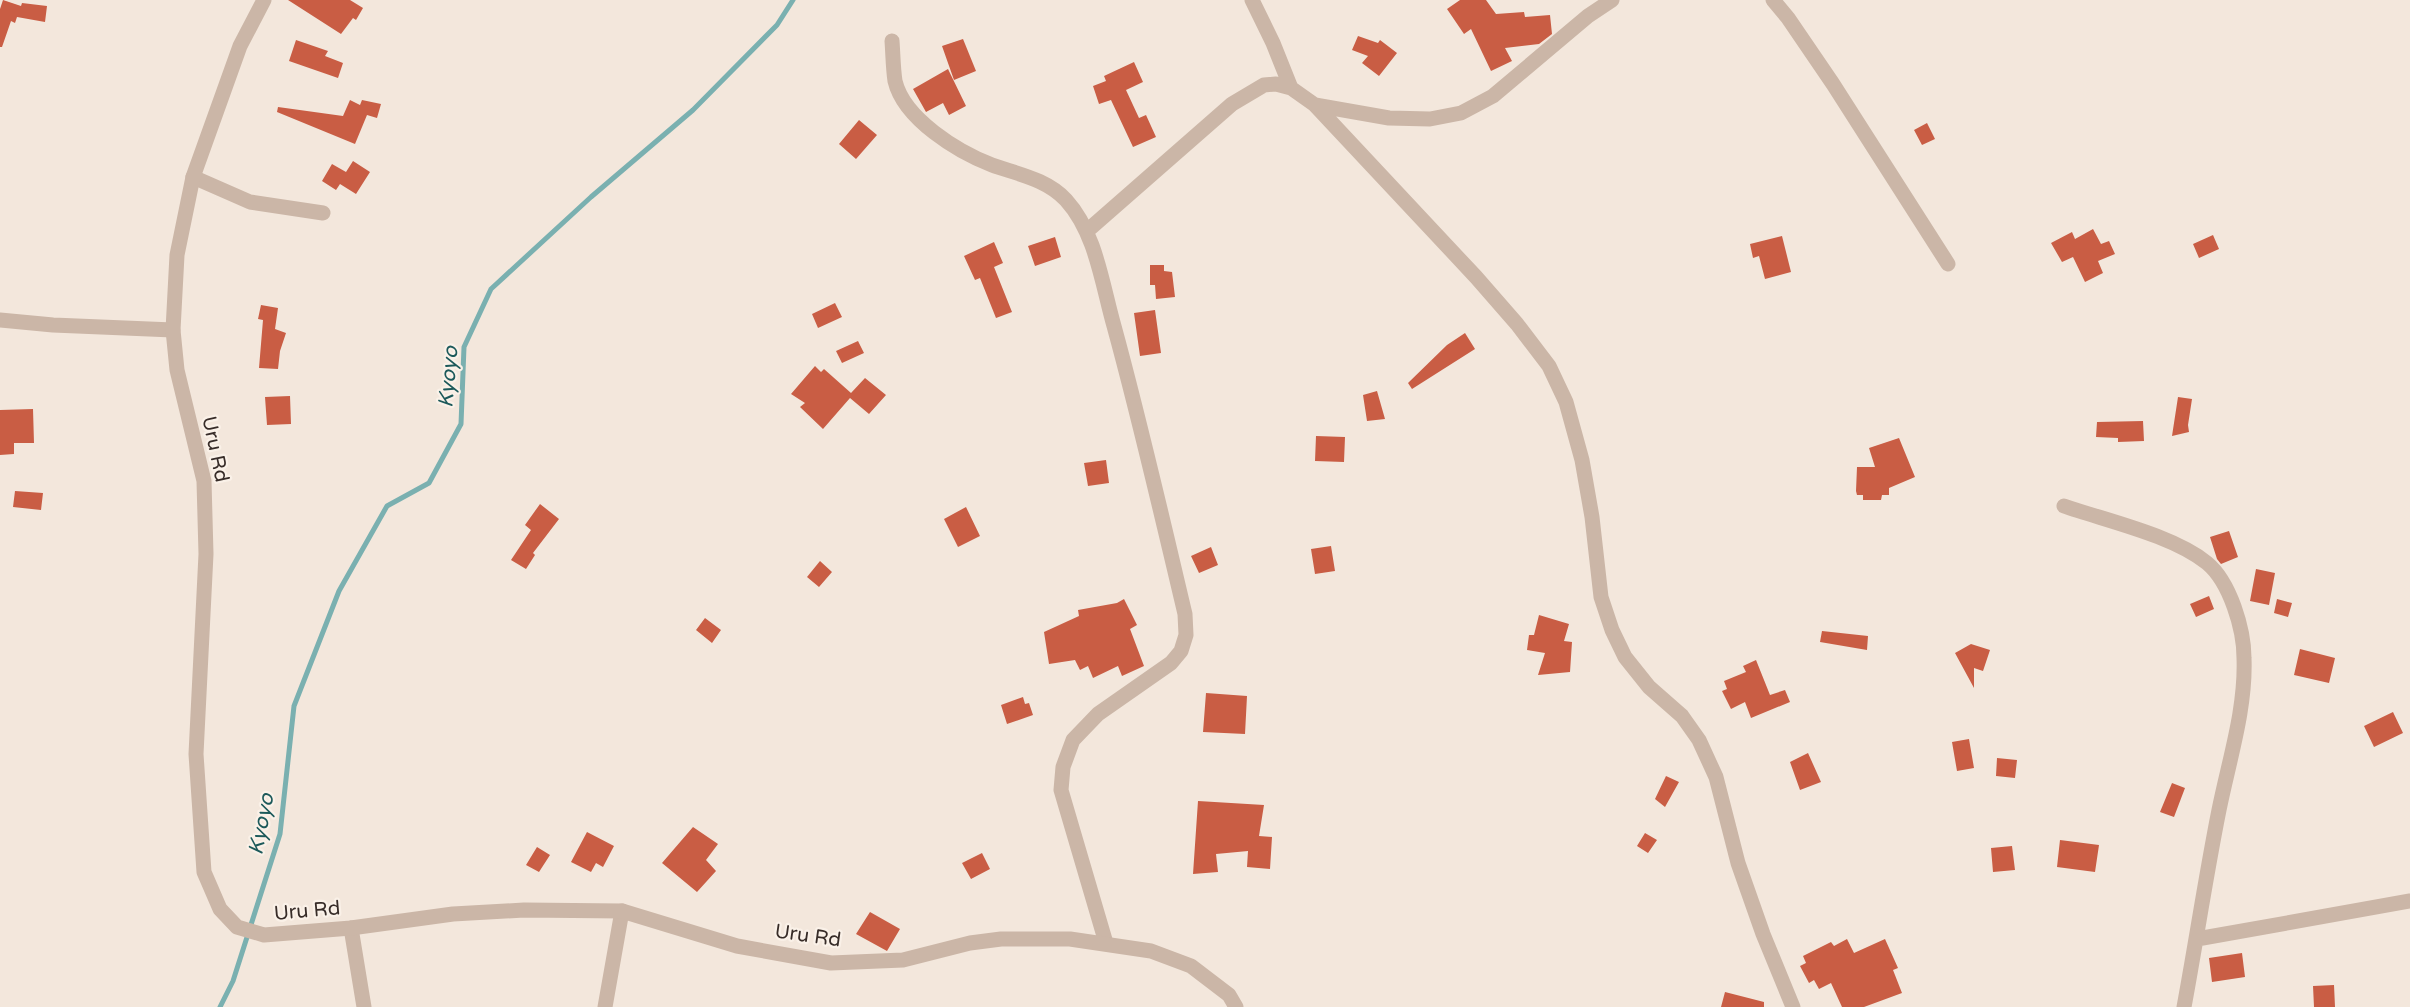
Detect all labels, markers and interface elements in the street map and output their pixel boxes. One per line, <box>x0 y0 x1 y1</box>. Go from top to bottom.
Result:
water label: Kyoyo <box>433 344 464 409</box>
street label: Uru Rd <box>196 414 234 484</box>
water label: Kyoyo <box>243 790 280 857</box>
street label: Uru Rd <box>273 896 341 926</box>
street label: Uru Rd <box>773 919 843 953</box>

